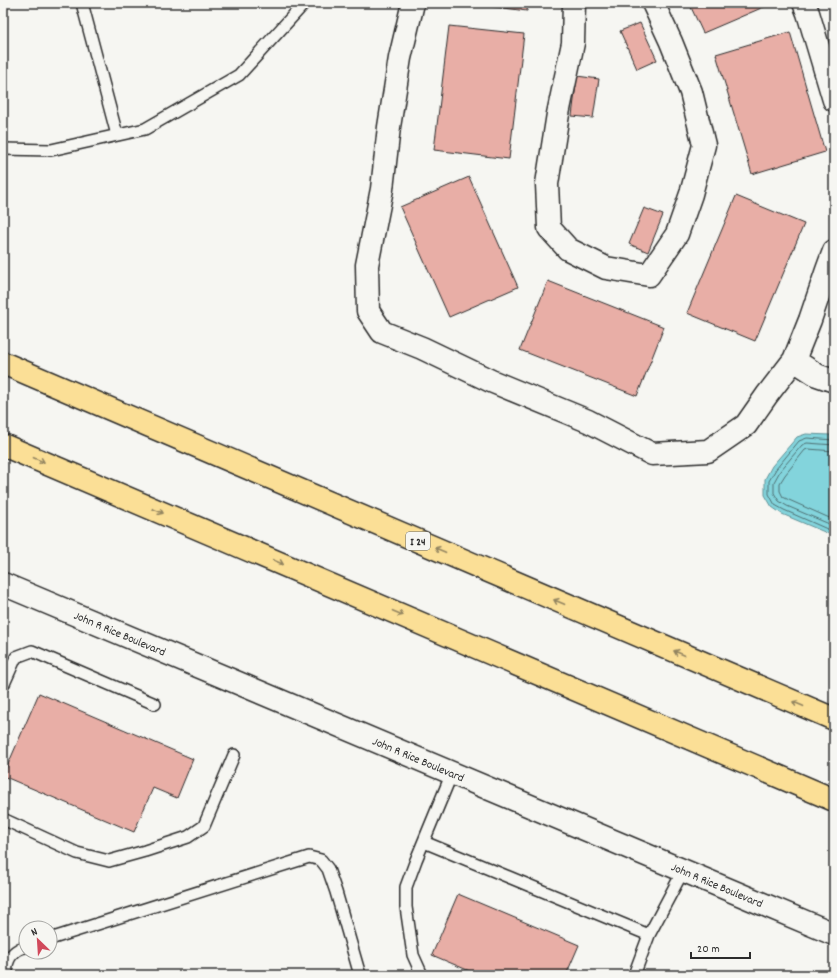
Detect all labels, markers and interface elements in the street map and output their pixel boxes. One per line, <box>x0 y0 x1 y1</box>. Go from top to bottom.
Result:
one-way arrow <box>32 457 44 464</box>
one-way arrow <box>152 508 164 515</box>
road number: I 24 <box>406 532 430 550</box>
one-way arrow <box>434 546 446 554</box>
one-way arrow <box>272 559 284 566</box>
one-way arrow <box>554 597 566 605</box>
street label: John R Rice Boulevard <box>71 608 168 662</box>
one-way arrow <box>391 610 403 617</box>
one-way arrow <box>673 649 685 656</box>
one-way arrow <box>793 700 805 707</box>
street label: John R Rice Boulevard <box>370 734 467 787</box>
street label: John R Rice Boulevard <box>668 859 765 913</box>
north arrow <box>18 920 58 960</box>
text: N <box>29 924 41 941</box>
scale bar <box>691 934 750 960</box>
text: 20 m <box>697 941 720 958</box>

